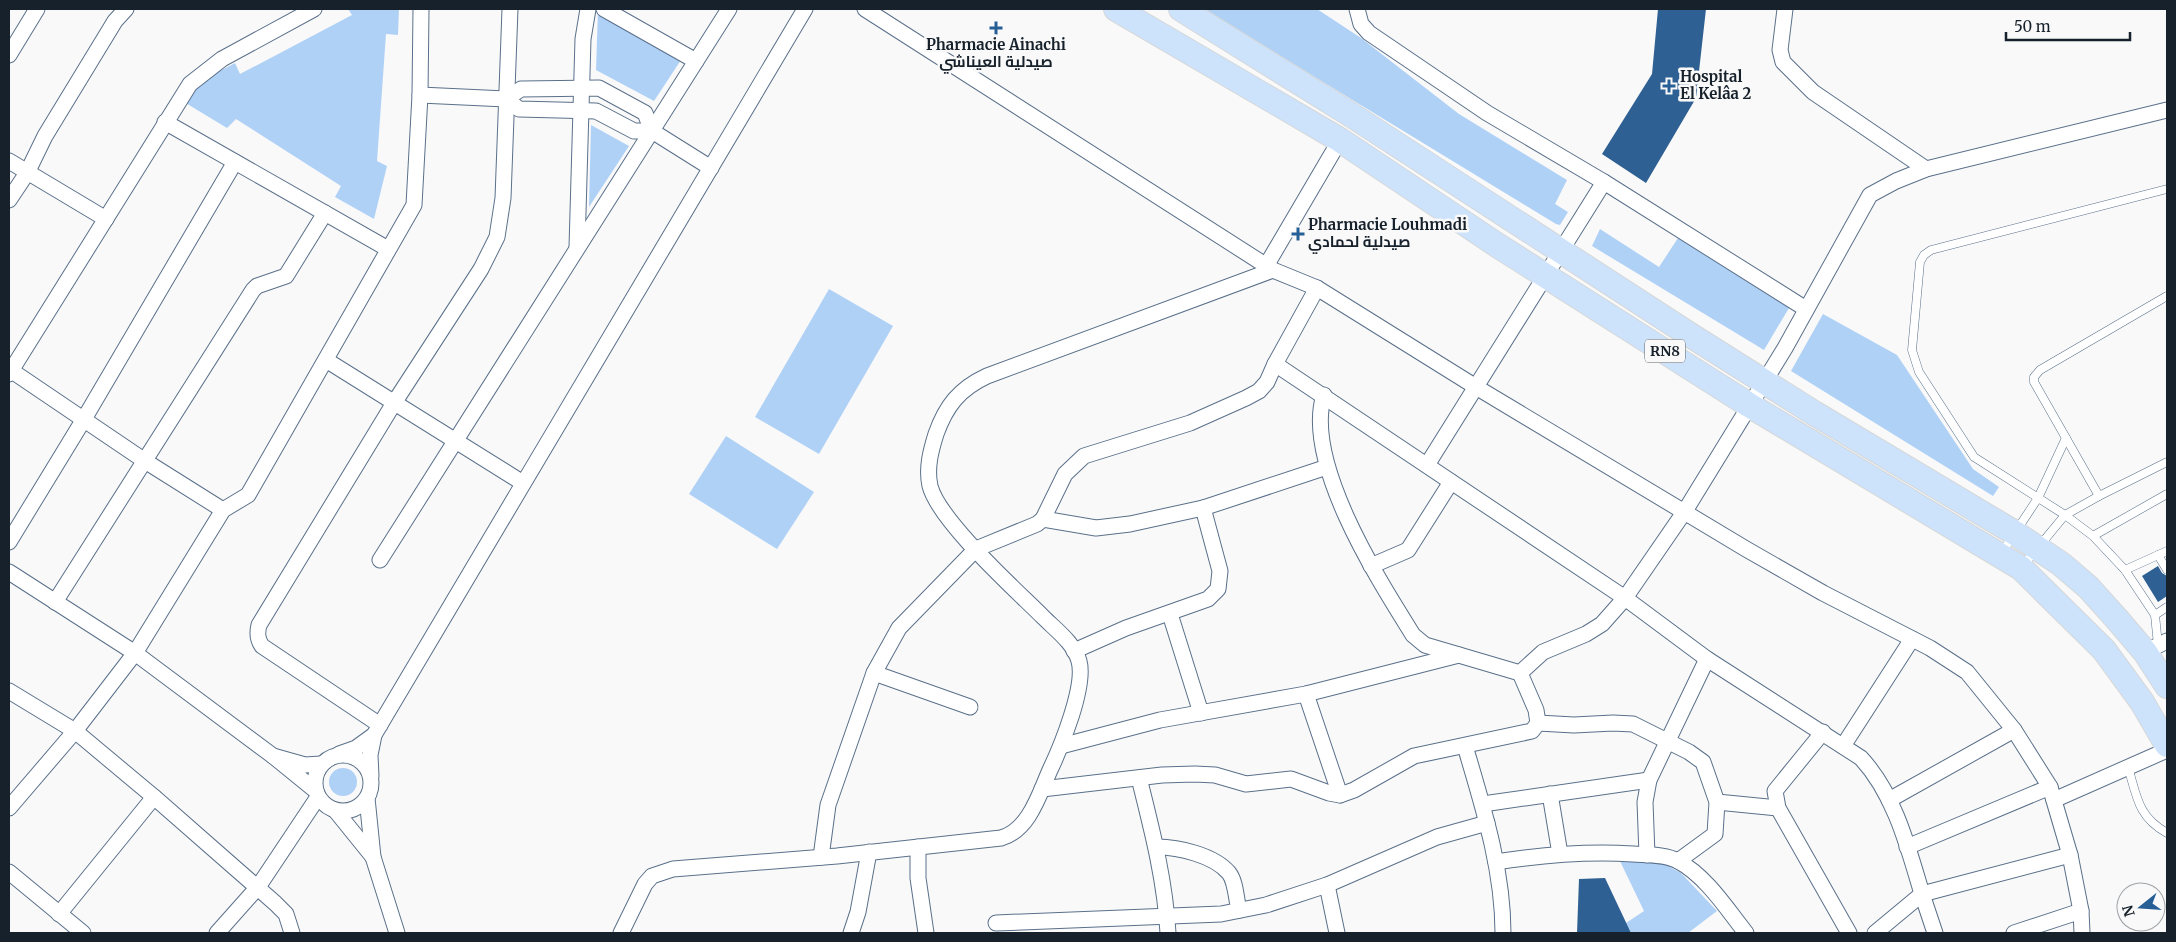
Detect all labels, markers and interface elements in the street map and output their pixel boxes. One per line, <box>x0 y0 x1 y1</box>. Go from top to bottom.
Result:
scale bar <box>2006 10 2130 42</box>
text: 50 m <box>2014 17 2051 36</box>
marker: Pharmacie Ainachi صيدلية العيناشي <box>990 22 1002 34</box>
place label: Pharmacie Ainachi صيدلية العيناشي <box>926 35 1066 74</box>
place label: Hospital El Kelâa 2 <box>1680 67 1751 103</box>
marker: Hospital El Kelâa 2 <box>1662 79 1676 93</box>
place label: Pharmacie Louhmadi صيدلية لحمادي <box>1308 215 1467 254</box>
marker: Pharmacie Louhmadi صيدلية لحمادي <box>1292 228 1304 240</box>
road number: RN8 <box>1645 340 1685 362</box>
north arrow <box>2116 882 2166 932</box>
text: N <box>2118 903 2139 919</box>

